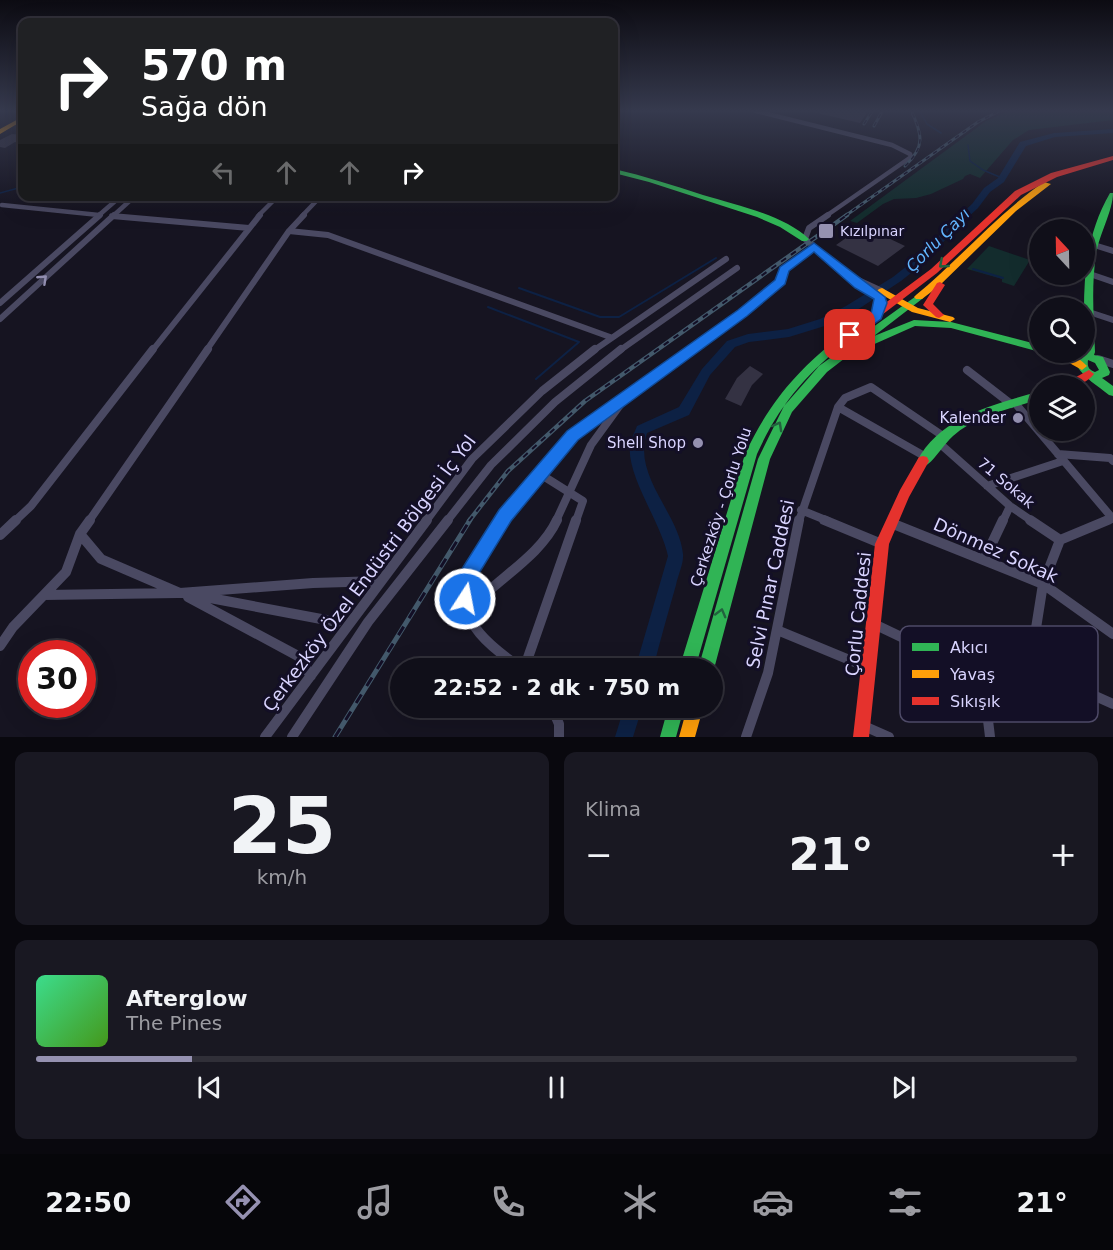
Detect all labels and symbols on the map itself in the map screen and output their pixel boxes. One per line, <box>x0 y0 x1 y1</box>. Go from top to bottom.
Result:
water label: Çorlu Çayı <box>902 204 974 276</box>
north arrow <box>1029 219 1095 285</box>
marker: Kızılpınar <box>817 222 835 240</box>
place label: Kızılpınar <box>840 223 904 239</box>
one-way arrow <box>939 257 950 268</box>
one-way arrow <box>36 275 47 286</box>
pin <box>824 309 875 360</box>
place label: Kalender <box>939 409 1007 427</box>
marker: Kalender <box>1011 411 1025 425</box>
one-way arrow <box>771 422 782 433</box>
street label: Çerkezköy - Çorlu Yolu <box>687 425 755 589</box>
street label: Çerkezköy Özel Endüstri Bölgesi İç Yol <box>258 431 480 715</box>
place label: Shell Shop <box>607 434 686 452</box>
marker: Shell Shop <box>691 436 705 450</box>
street label: 71 Sokak <box>974 454 1038 512</box>
street label: Selvi Pınar Caddesi <box>742 498 798 670</box>
street label: Dönmez Sokak <box>930 513 1062 587</box>
street label: Çorlu Caddesi <box>841 551 875 677</box>
position arrow <box>433 567 497 631</box>
one-way arrow <box>714 608 726 618</box>
legend <box>900 626 1098 722</box>
text: Akıcı <box>950 638 988 657</box>
speed limit sign: 30 <box>18 640 96 718</box>
text: Yavaş <box>949 665 995 684</box>
text: Sıkışık <box>950 692 1001 711</box>

